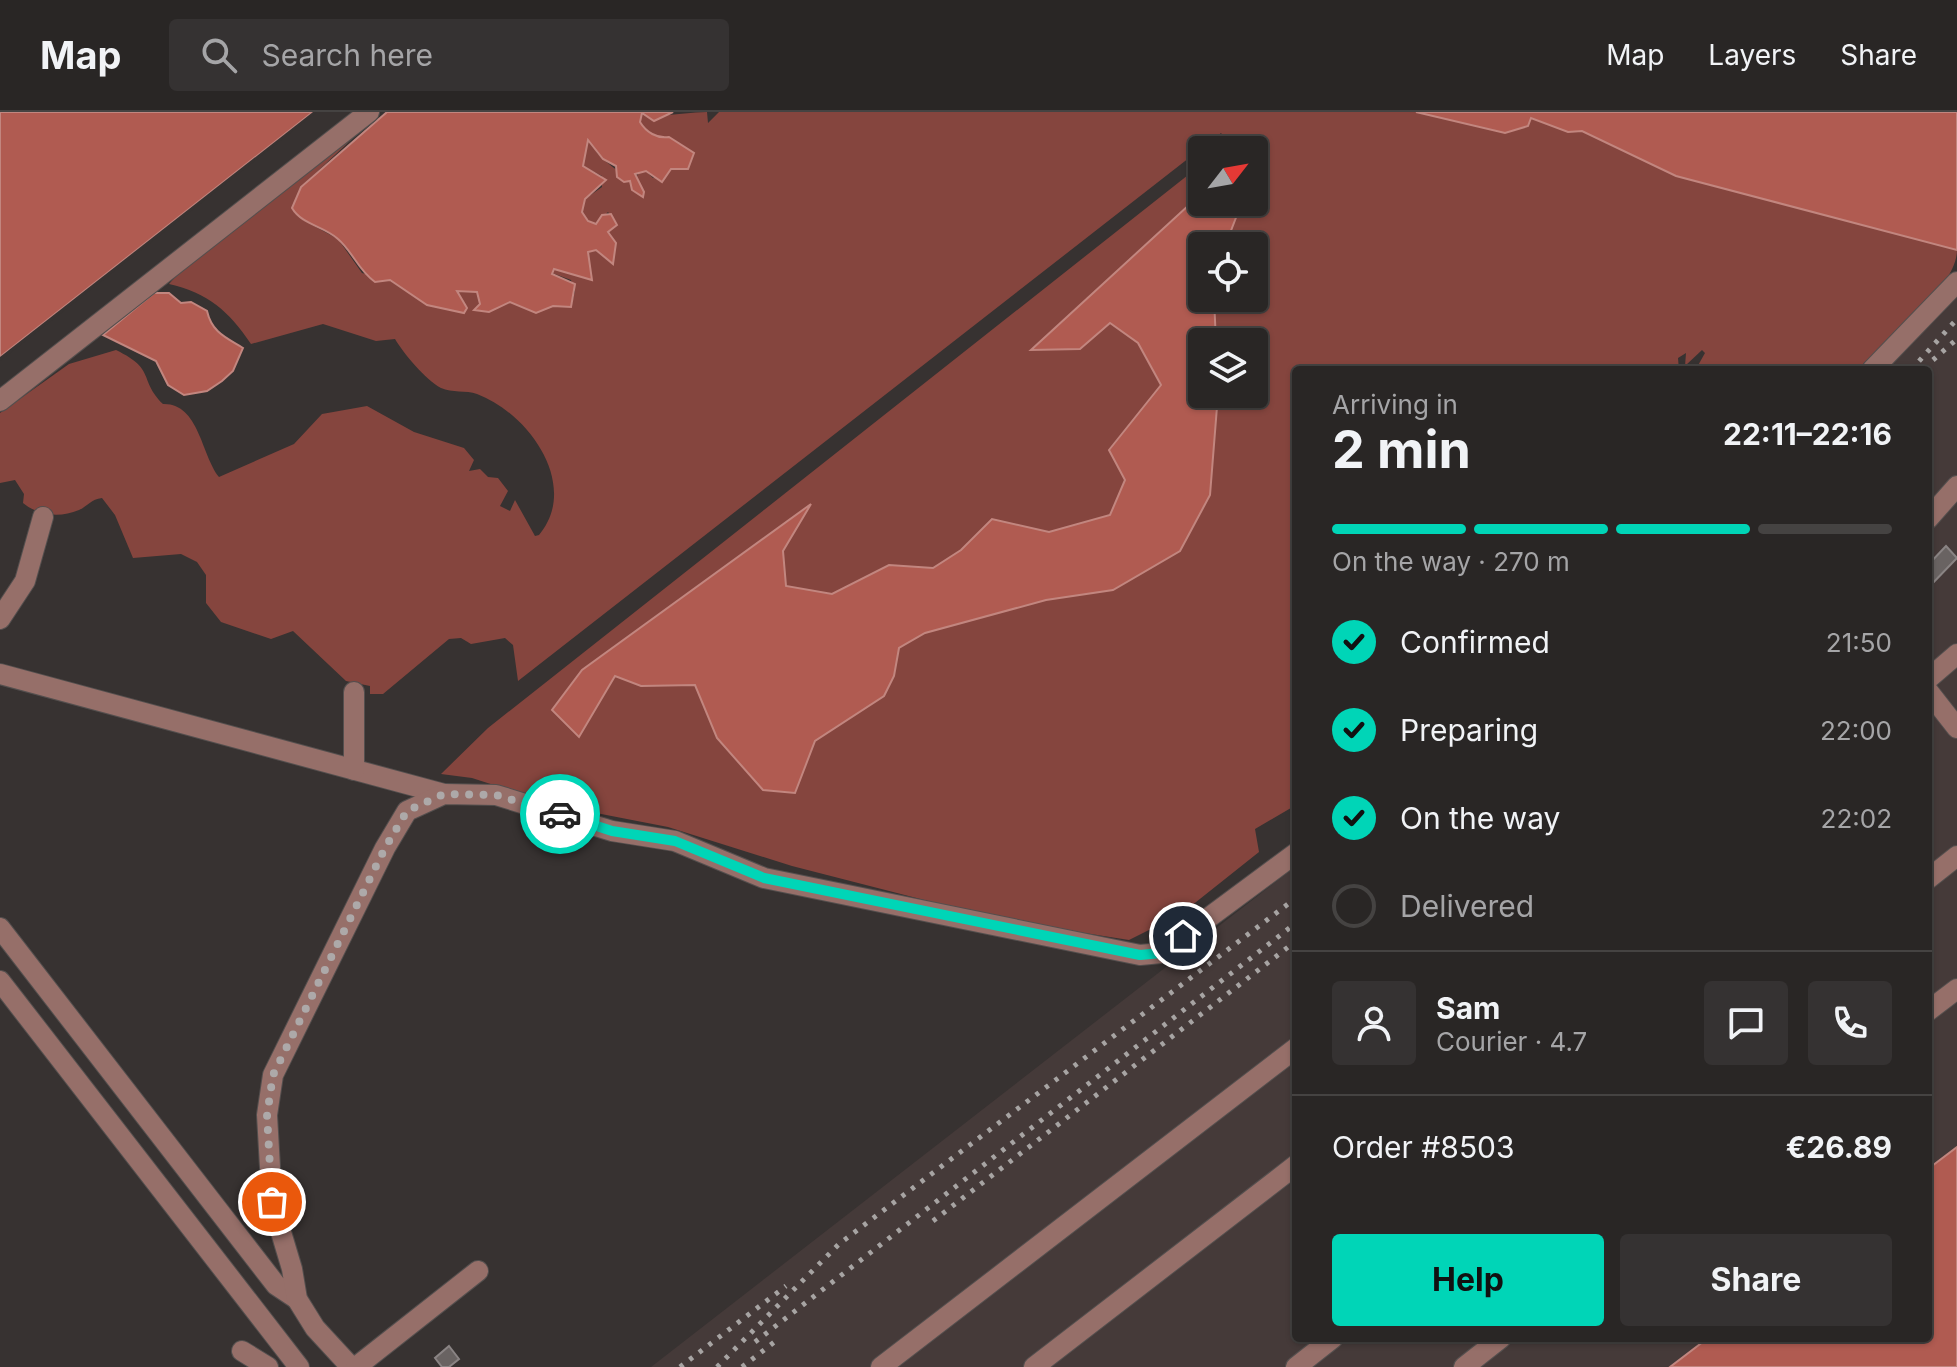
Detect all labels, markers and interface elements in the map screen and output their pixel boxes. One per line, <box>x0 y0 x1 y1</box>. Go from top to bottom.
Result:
search box <box>169 19 729 91</box>
text: Map <box>40 32 121 78</box>
icon: search <box>197 33 241 77</box>
text: Search here <box>261 37 433 73</box>
text: Map <box>1606 38 1664 72</box>
text: Layers <box>1708 38 1796 72</box>
text: Share <box>1840 38 1917 72</box>
north arrow <box>1188 136 1268 216</box>
map controls <box>1188 136 1268 408</box>
button: locate <box>1188 232 1268 312</box>
button: layers <box>1188 328 1268 408</box>
text: Arriving in <box>1332 389 1458 420</box>
text: 22:11–22:16 <box>1723 416 1892 452</box>
text: 2 min <box>1332 418 1471 481</box>
text: On the way · 270 m <box>1332 546 1570 577</box>
icon: check <box>1332 620 1376 664</box>
text: Confirmed <box>1400 624 1550 660</box>
text: 21:50 <box>1826 627 1892 658</box>
icon: check <box>1332 708 1376 752</box>
text: Preparing <box>1400 712 1538 748</box>
text: 22:00 <box>1820 715 1892 746</box>
courier <box>520 774 600 854</box>
icon: car <box>538 792 582 836</box>
icon: check <box>1332 796 1376 840</box>
text: On the way <box>1400 800 1560 836</box>
text: 22:02 <box>1821 803 1892 834</box>
text: Delivered <box>1400 888 1534 924</box>
pin <box>1149 902 1217 970</box>
icon: home <box>1161 914 1205 958</box>
button: person <box>1332 981 1416 1065</box>
button: chat <box>1704 981 1788 1065</box>
button: phone <box>1808 981 1892 1065</box>
text: Sam <box>1436 990 1500 1026</box>
text: Courier · 4.7 <box>1436 1026 1587 1057</box>
text: Order #8503 <box>1332 1129 1515 1165</box>
text: €26.89 <box>1786 1129 1892 1165</box>
pin <box>238 1168 306 1236</box>
icon: bag <box>250 1180 294 1224</box>
button: Help <box>1332 1234 1604 1326</box>
button: Share <box>1620 1234 1892 1326</box>

